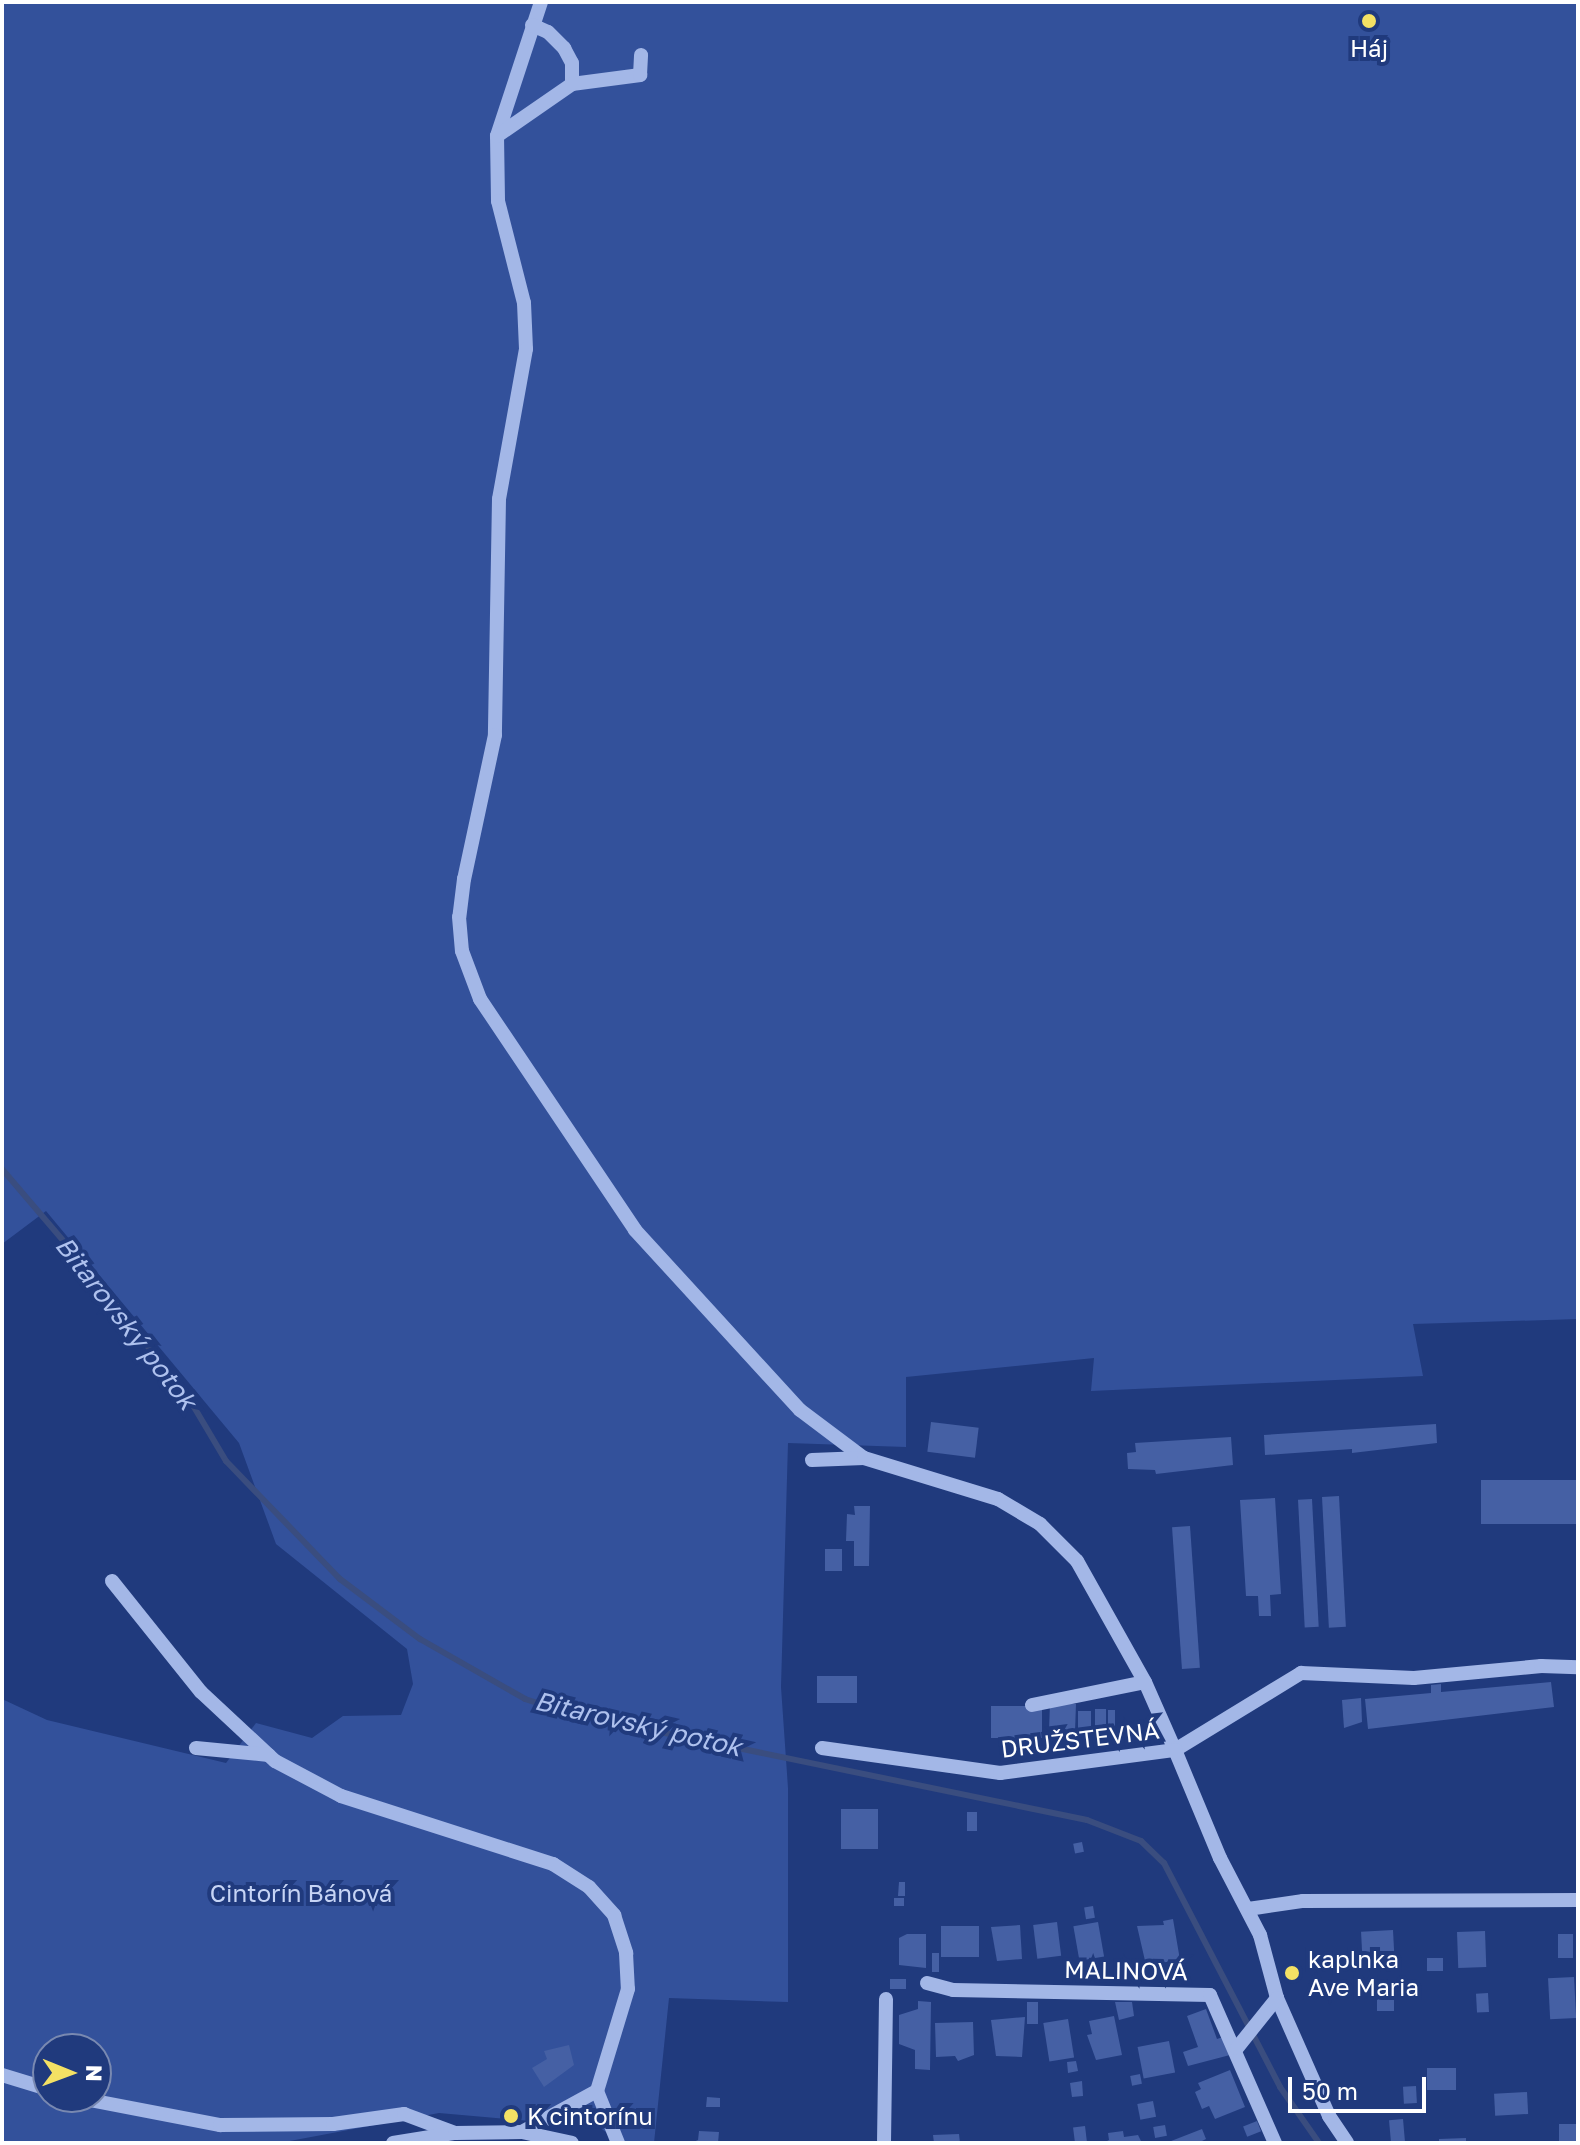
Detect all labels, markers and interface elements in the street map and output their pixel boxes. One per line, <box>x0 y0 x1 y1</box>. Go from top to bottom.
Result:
marker: Háj <box>1360 12 1378 30</box>
place label: Háj <box>1350 34 1388 62</box>
water label: Bitarovský potok <box>49 1230 203 1416</box>
water label: Bitarovský potok <box>532 1685 744 1763</box>
street label: DRUŽSTEVNÁ <box>999 1715 1161 1763</box>
park label: Cintorín Bánová <box>210 1879 392 1907</box>
place label: kaplnka Ave Maria <box>1308 1945 1419 2001</box>
street label: MALINOVÁ <box>1064 1955 1188 1985</box>
marker: kaplnka Ave Maria <box>1283 1964 1301 1982</box>
north arrow <box>32 2033 112 2113</box>
scale bar <box>1292 2061 1430 2111</box>
text: N <box>81 2065 108 2082</box>
text: 50 m <box>1302 2076 1358 2105</box>
place label: K cintorínu <box>527 2102 653 2130</box>
marker: K cintorínu <box>502 2107 520 2125</box>

